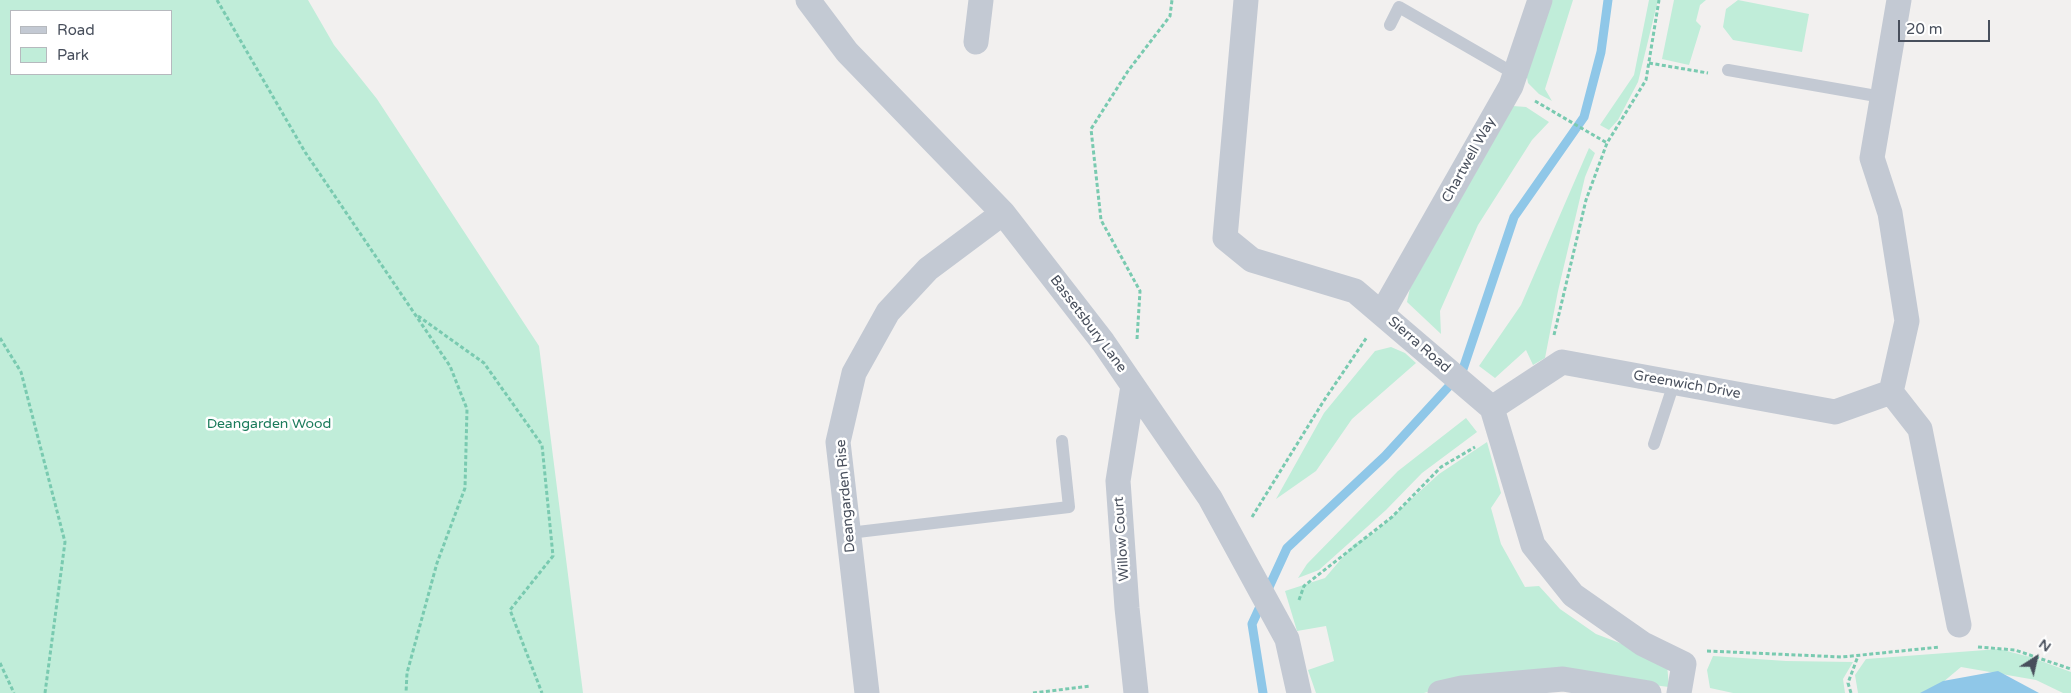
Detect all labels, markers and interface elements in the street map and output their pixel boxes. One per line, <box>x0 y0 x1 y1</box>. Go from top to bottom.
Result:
legend <box>10 10 172 75</box>
scale bar <box>1901 10 1994 42</box>
text: 20 m <box>1906 20 1943 38</box>
text: Road <box>57 21 95 39</box>
text: Park <box>57 46 89 64</box>
street label: Chartwell Way <box>1439 114 1499 206</box>
street label: Bassetsbury Lane <box>1046 272 1130 376</box>
street label: Sierra Road <box>1384 313 1454 377</box>
street label: Greenwich Drive <box>1632 367 1742 403</box>
park label: Deangarden Wood <box>207 416 331 432</box>
street label: Deangarden Rise <box>833 439 859 553</box>
street label: Willow Court <box>1111 496 1133 582</box>
north arrow <box>2011 633 2061 683</box>
text: N <box>2035 635 2054 655</box>

